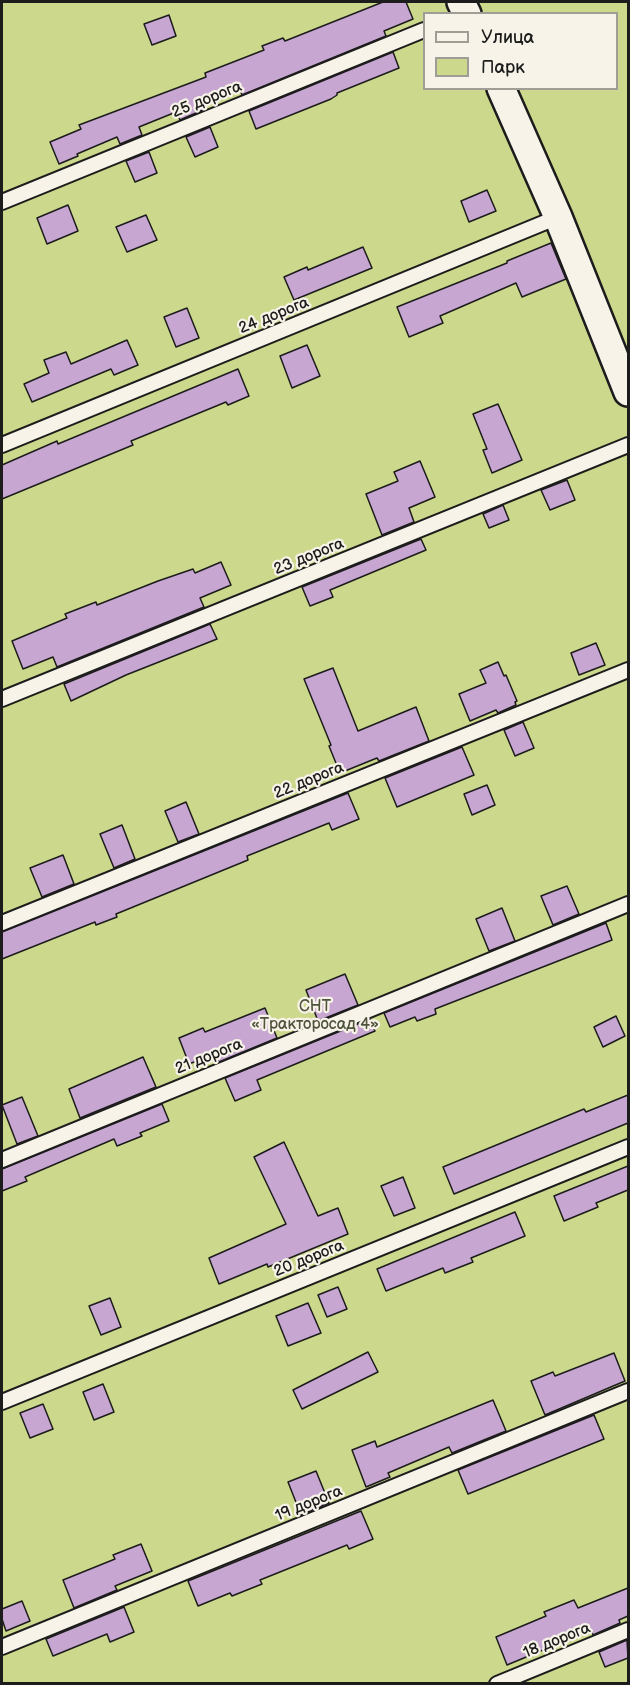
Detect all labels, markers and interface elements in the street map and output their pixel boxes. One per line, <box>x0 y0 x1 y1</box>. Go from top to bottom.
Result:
legend <box>423 12 618 90</box>
text: Улица <box>481 27 534 48</box>
text: Парк <box>481 57 525 78</box>
street label: 25 дорога <box>169 77 245 123</box>
street label: 24 дорога <box>236 293 312 339</box>
street label: 23 дорога <box>271 534 347 580</box>
street label: 22 дорога <box>271 758 347 804</box>
park label: СНТ «Тракторосад 4» <box>251 997 379 1035</box>
street label: 21 дорога <box>173 1035 245 1079</box>
street label: 20 дорога <box>271 1236 347 1282</box>
street label: 19 дорога <box>273 1482 345 1526</box>
street label: 18 дорога <box>521 1619 593 1663</box>

